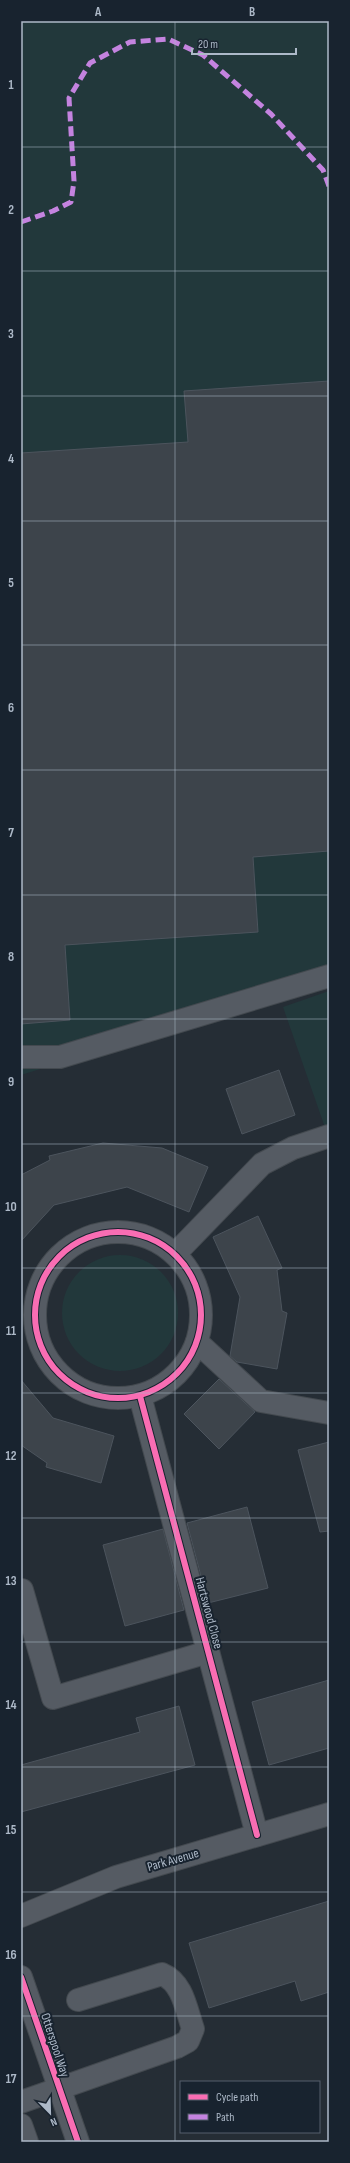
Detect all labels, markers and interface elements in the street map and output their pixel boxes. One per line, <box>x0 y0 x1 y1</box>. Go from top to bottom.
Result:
text: A <box>94 4 102 20</box>
text: B <box>249 4 255 20</box>
scale bar <box>192 30 296 56</box>
text: 20 m <box>198 37 218 52</box>
text: 1 <box>8 77 14 93</box>
text: 2 <box>8 202 14 218</box>
text: 3 <box>8 326 14 342</box>
text: 4 <box>8 451 14 467</box>
text: 5 <box>8 575 14 591</box>
text: 6 <box>8 700 14 716</box>
text: 7 <box>8 825 14 841</box>
text: 8 <box>8 949 14 965</box>
text: 9 <box>8 1074 14 1090</box>
text: 10 <box>5 1199 17 1215</box>
text: 11 <box>6 1323 16 1339</box>
text: 12 <box>6 1448 17 1464</box>
text: 13 <box>6 1573 17 1589</box>
street label: Hartswood Close <box>192 1575 226 1651</box>
text: 14 <box>5 1697 17 1713</box>
text: 15 <box>6 1822 17 1838</box>
street label: Park Avenue <box>145 1845 201 1875</box>
text: 16 <box>5 1947 17 1963</box>
street label: Otterspool Way <box>37 2011 73 2079</box>
text: 17 <box>6 2071 17 2087</box>
legend <box>180 2081 320 2133</box>
text: Cycle path <box>216 2090 258 2105</box>
north arrow <box>30 2093 70 2133</box>
text: Path <box>216 2110 234 2125</box>
text: N <box>48 2115 59 2129</box>

